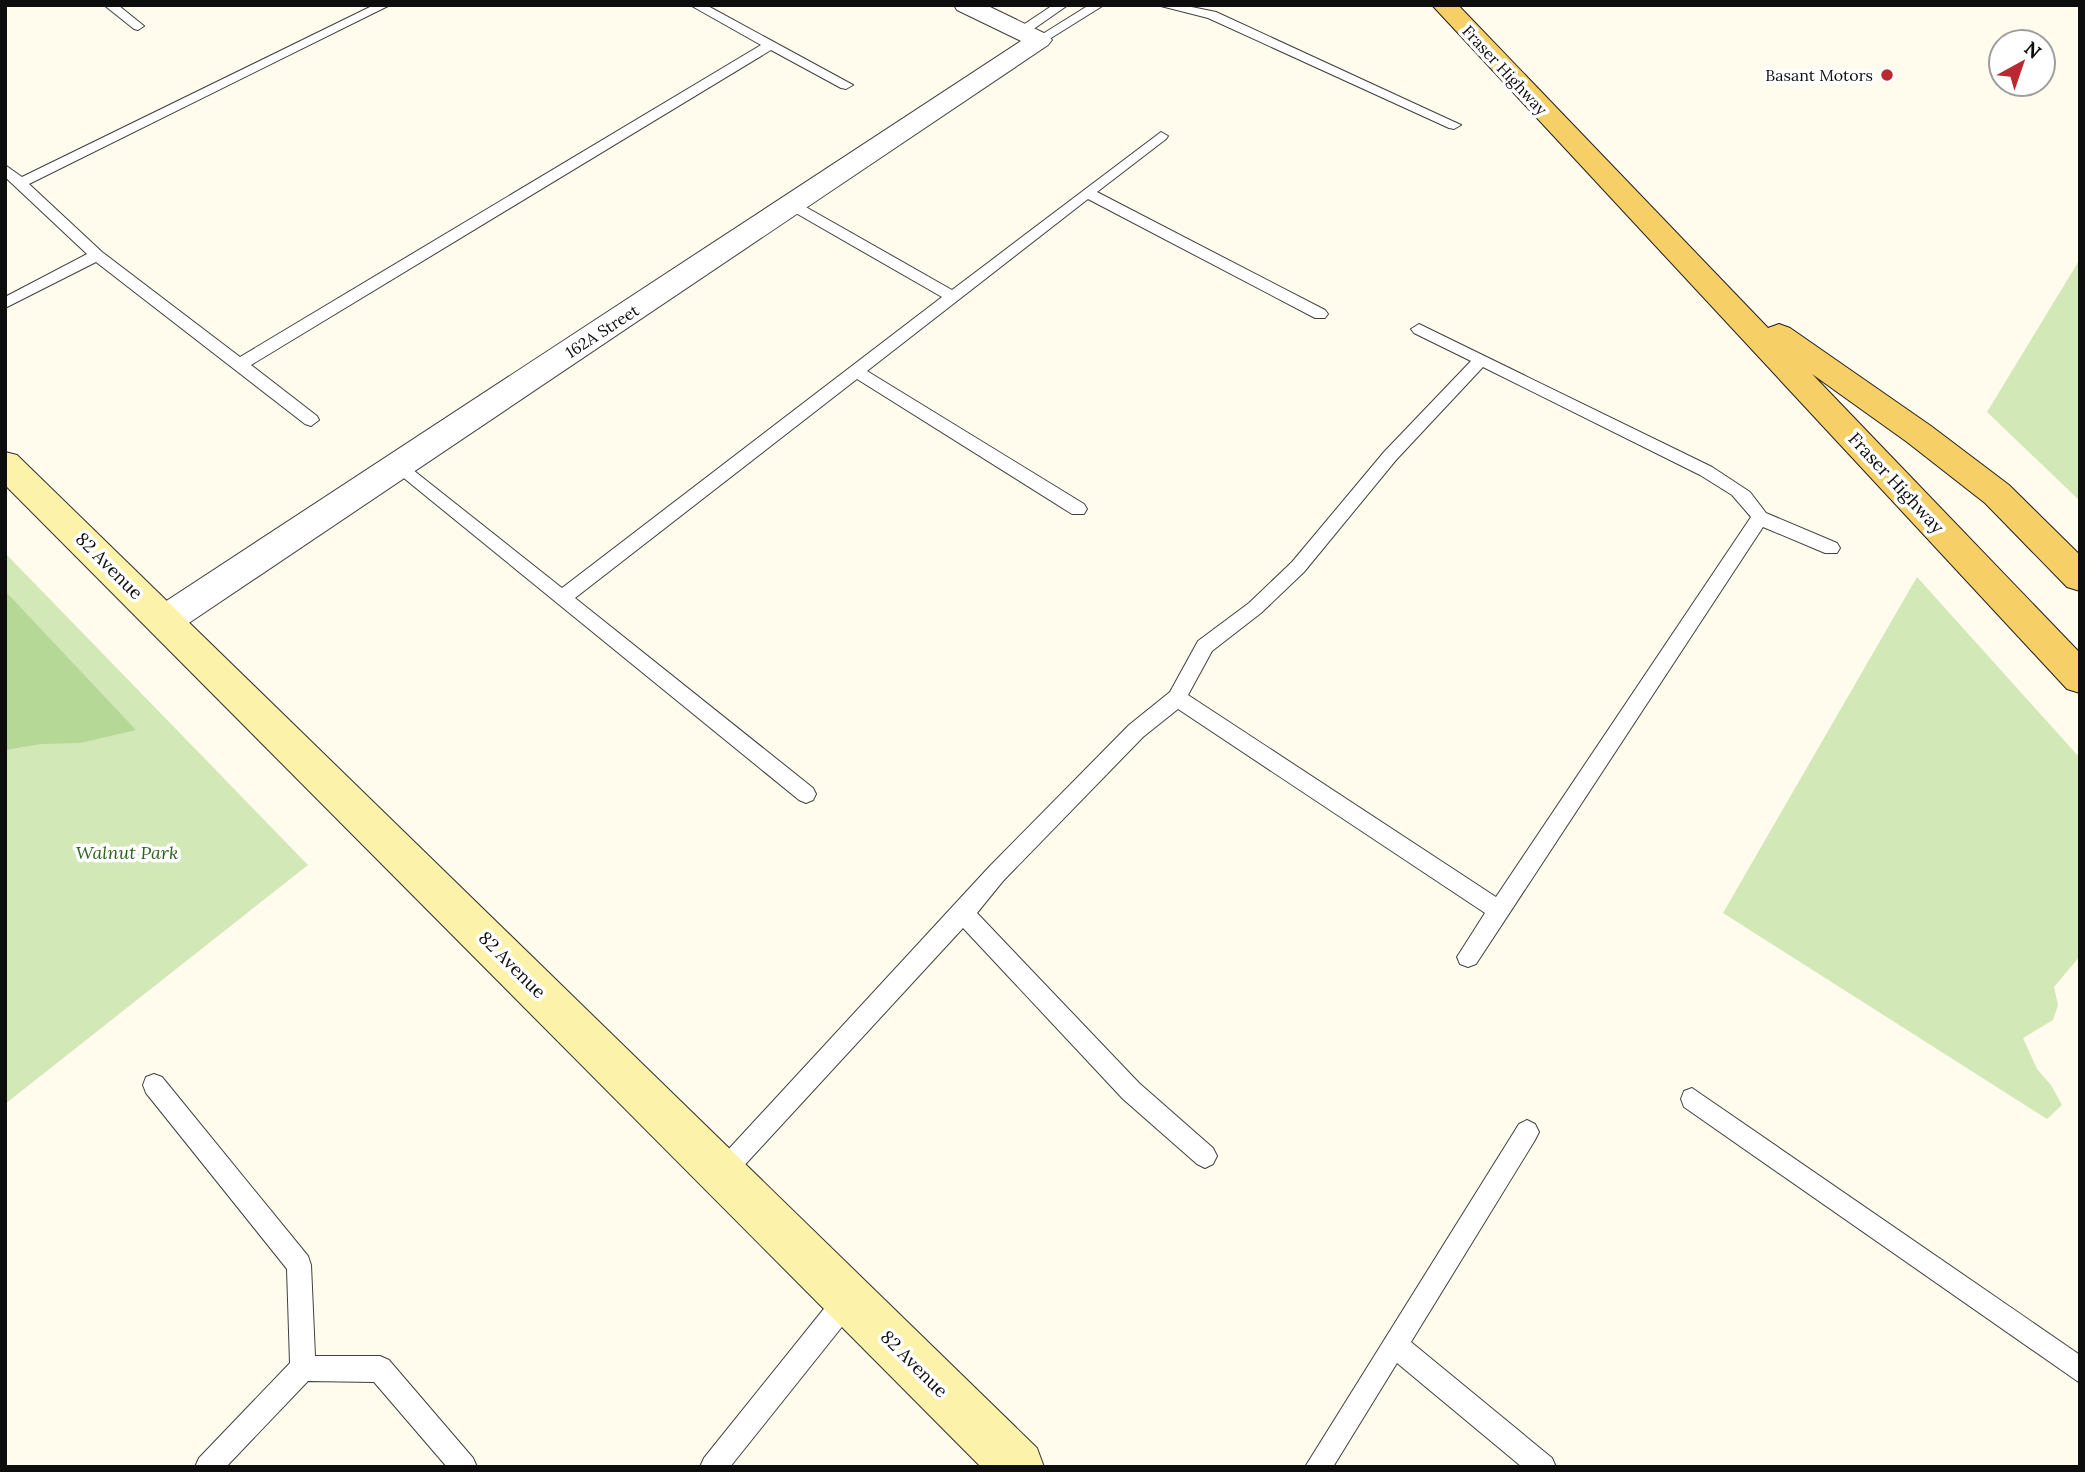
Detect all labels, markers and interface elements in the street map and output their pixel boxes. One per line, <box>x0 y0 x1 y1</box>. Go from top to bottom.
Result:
street label: Fraser Highway <box>1458 21 1552 120</box>
north arrow <box>1987 28 2057 98</box>
text: N <box>2020 36 2047 64</box>
place label: Basant Motors <box>1765 65 1873 85</box>
marker: Basant Motors <box>1879 67 1895 83</box>
street label: 162A Street <box>562 300 643 362</box>
street label: Fraser Highway <box>1844 427 1949 538</box>
street label: 82 Avenue <box>71 527 148 604</box>
park label: Walnut Park <box>76 841 178 864</box>
street label: 82 Avenue <box>474 926 551 1003</box>
street label: 82 Avenue <box>876 1325 953 1402</box>

